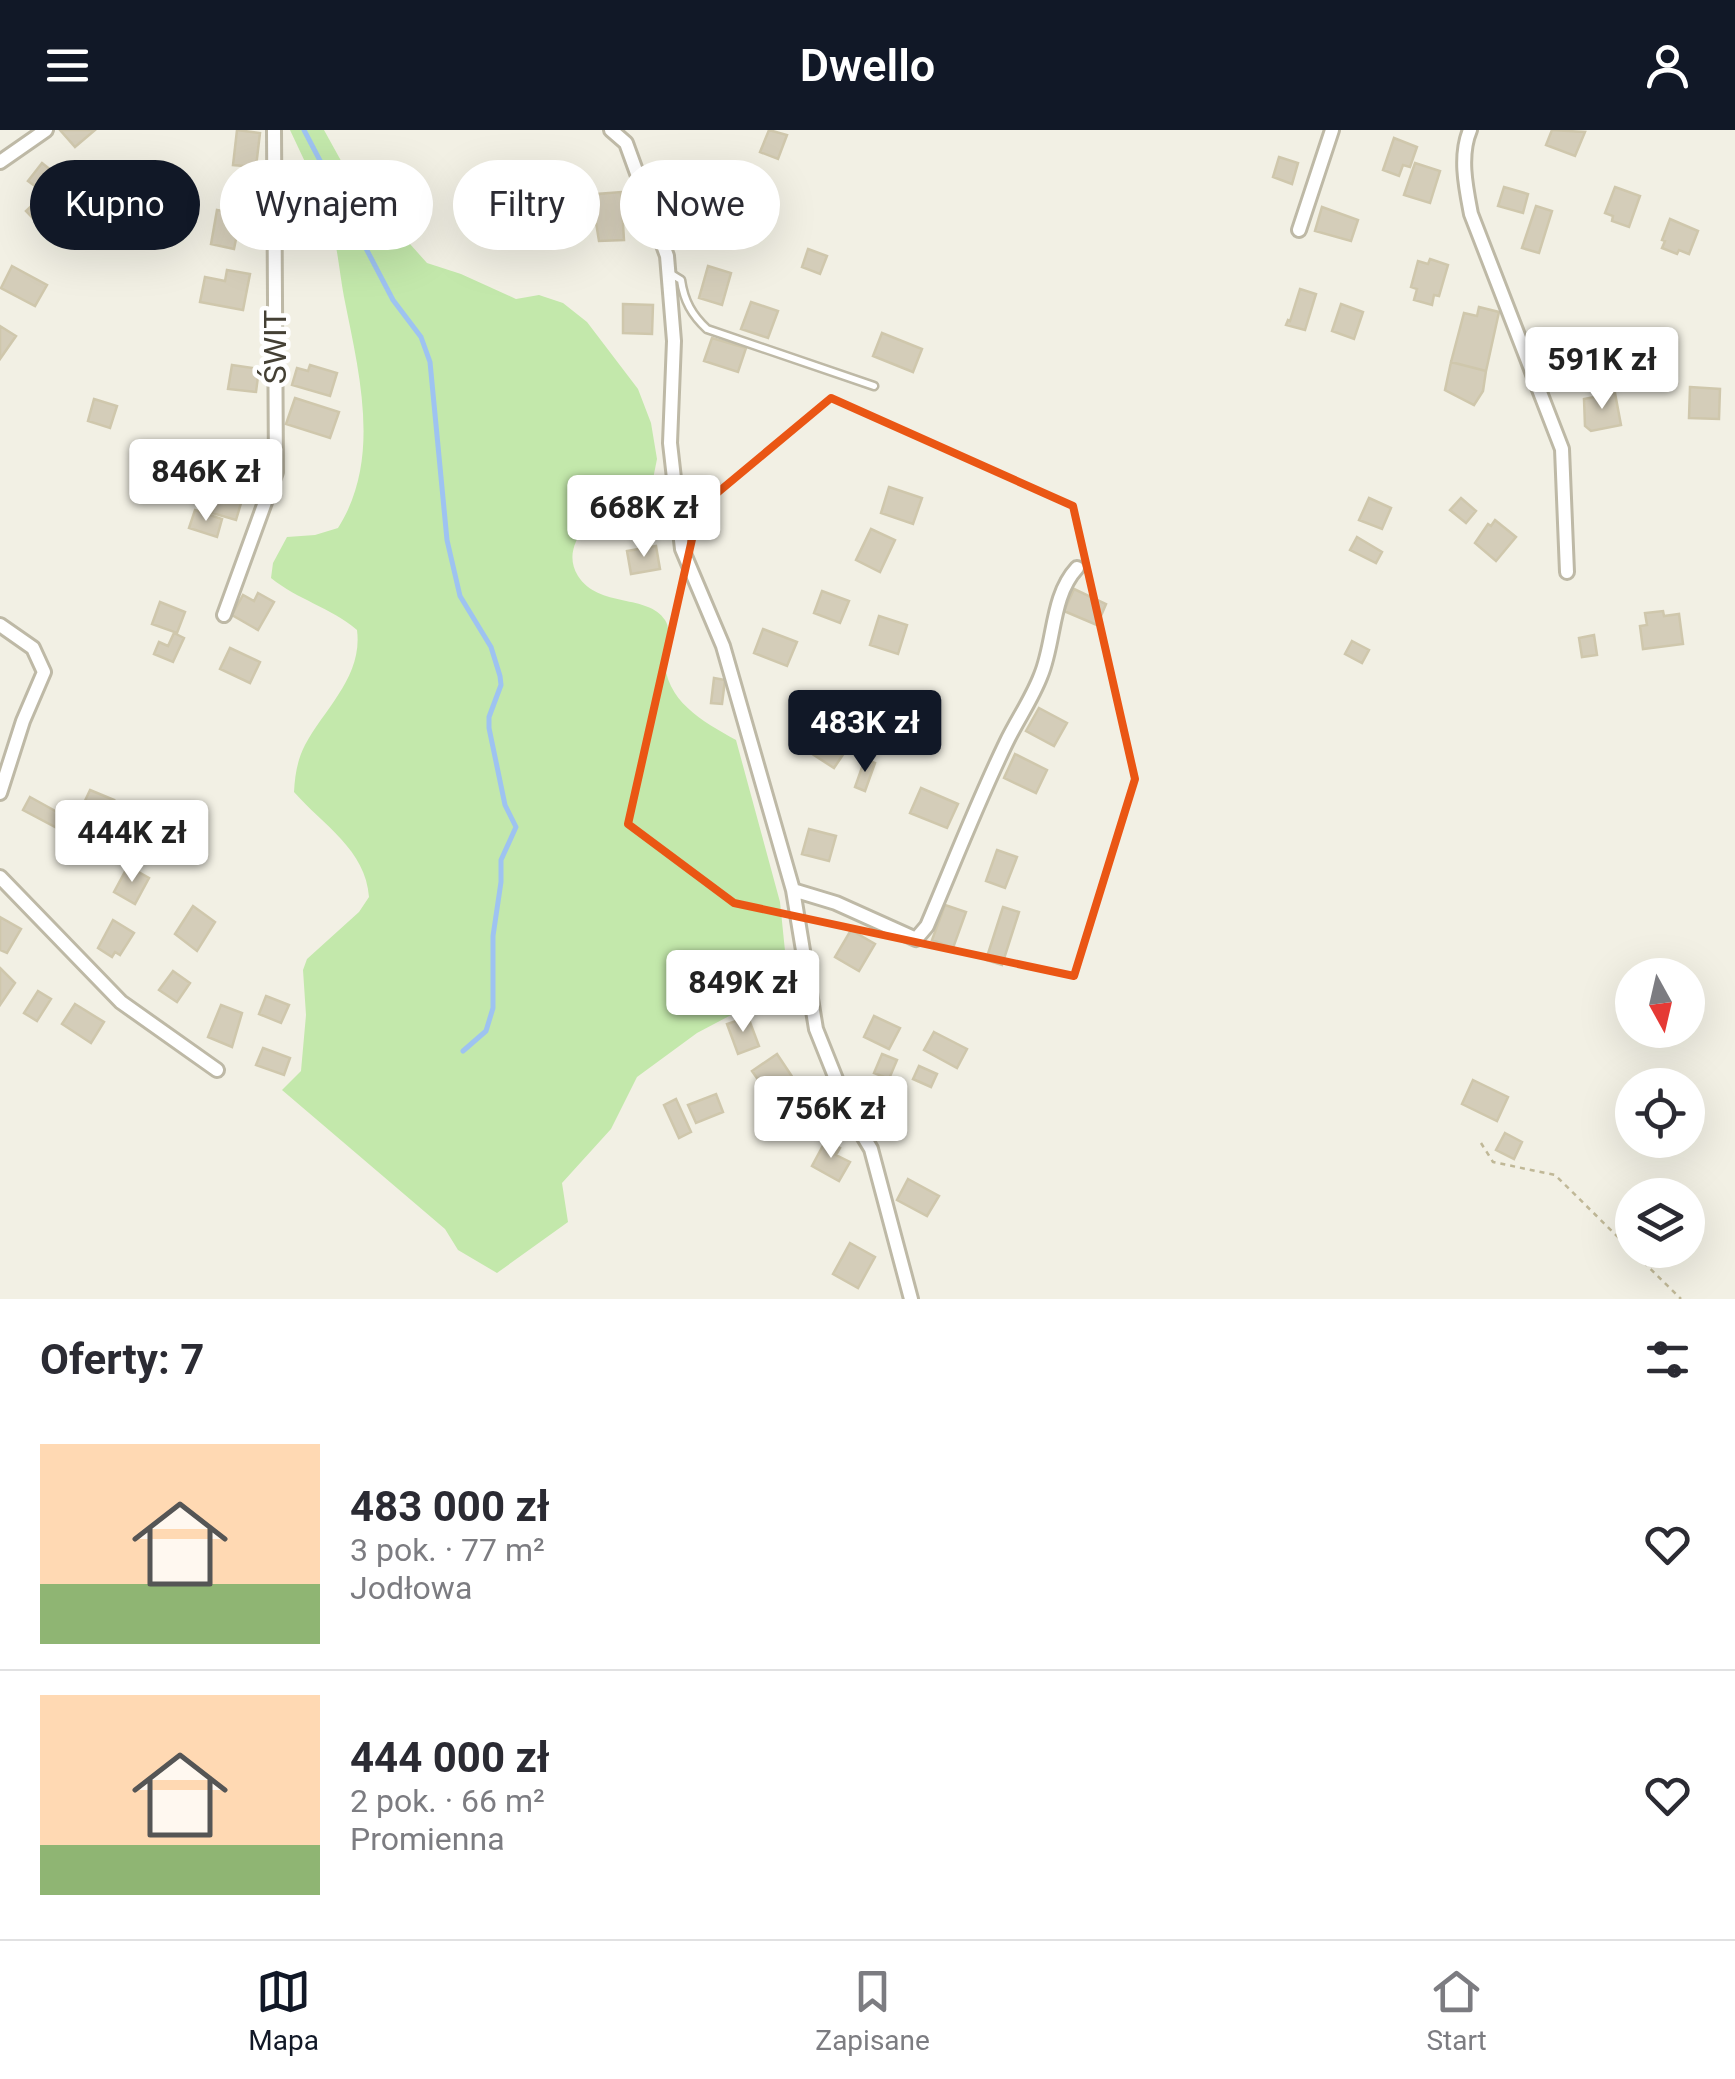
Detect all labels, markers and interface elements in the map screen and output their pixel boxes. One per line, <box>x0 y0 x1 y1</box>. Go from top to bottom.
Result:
icon: menu <box>40 38 95 93</box>
icon: person <box>1640 38 1695 93</box>
text: Dwello <box>800 39 935 92</box>
chip: Kupno <box>30 160 200 250</box>
chip: Wynajem <box>220 160 433 250</box>
chip: Filtry <box>453 160 600 250</box>
chip: Nowe <box>620 160 780 250</box>
street label: ŚWIT <box>256 310 294 384</box>
pin: 591K zł <box>1510 327 1694 412</box>
text: 591K zł <box>1547 340 1657 378</box>
pin: 846K zł <box>114 439 298 524</box>
text: 846K zł <box>151 452 261 490</box>
pin: 668K zł <box>552 475 736 560</box>
text: 668K zł <box>589 488 699 526</box>
pin: 483K zł <box>773 690 957 775</box>
text: 483K zł <box>810 703 920 741</box>
pin: 444K zł <box>40 800 224 885</box>
text: 444K zł <box>77 813 187 851</box>
pin: 849K zł <box>651 950 835 1035</box>
north arrow <box>1615 958 1705 1048</box>
map controls <box>1615 958 1705 1268</box>
text: 849K zł <box>688 963 798 1001</box>
button: locate <box>1615 1068 1705 1158</box>
pin: 756K zł <box>739 1076 923 1161</box>
text: 756K zł <box>776 1089 886 1127</box>
button: layers <box>1615 1178 1705 1268</box>
icon: filters <box>1640 1332 1695 1387</box>
text: Oferty: 7 <box>40 1335 204 1384</box>
text: 483 000 zł <box>350 1482 550 1531</box>
icon: home <box>120 1484 240 1604</box>
icon: heart <box>1640 1517 1695 1572</box>
text: 3 pok. · 77 m² <box>350 1531 545 1569</box>
text: Jodłowa <box>350 1569 472 1607</box>
text: 444 000 zł <box>350 1733 550 1782</box>
icon: home <box>120 1735 240 1855</box>
icon: heart <box>1640 1768 1695 1823</box>
text: 2 pok. · 66 m² <box>350 1782 545 1820</box>
text: Promienna <box>350 1820 505 1858</box>
tab: Mapa <box>248 1964 319 2057</box>
tab: Zapisane <box>815 1964 930 2057</box>
tab: Start <box>1426 1964 1487 2057</box>

